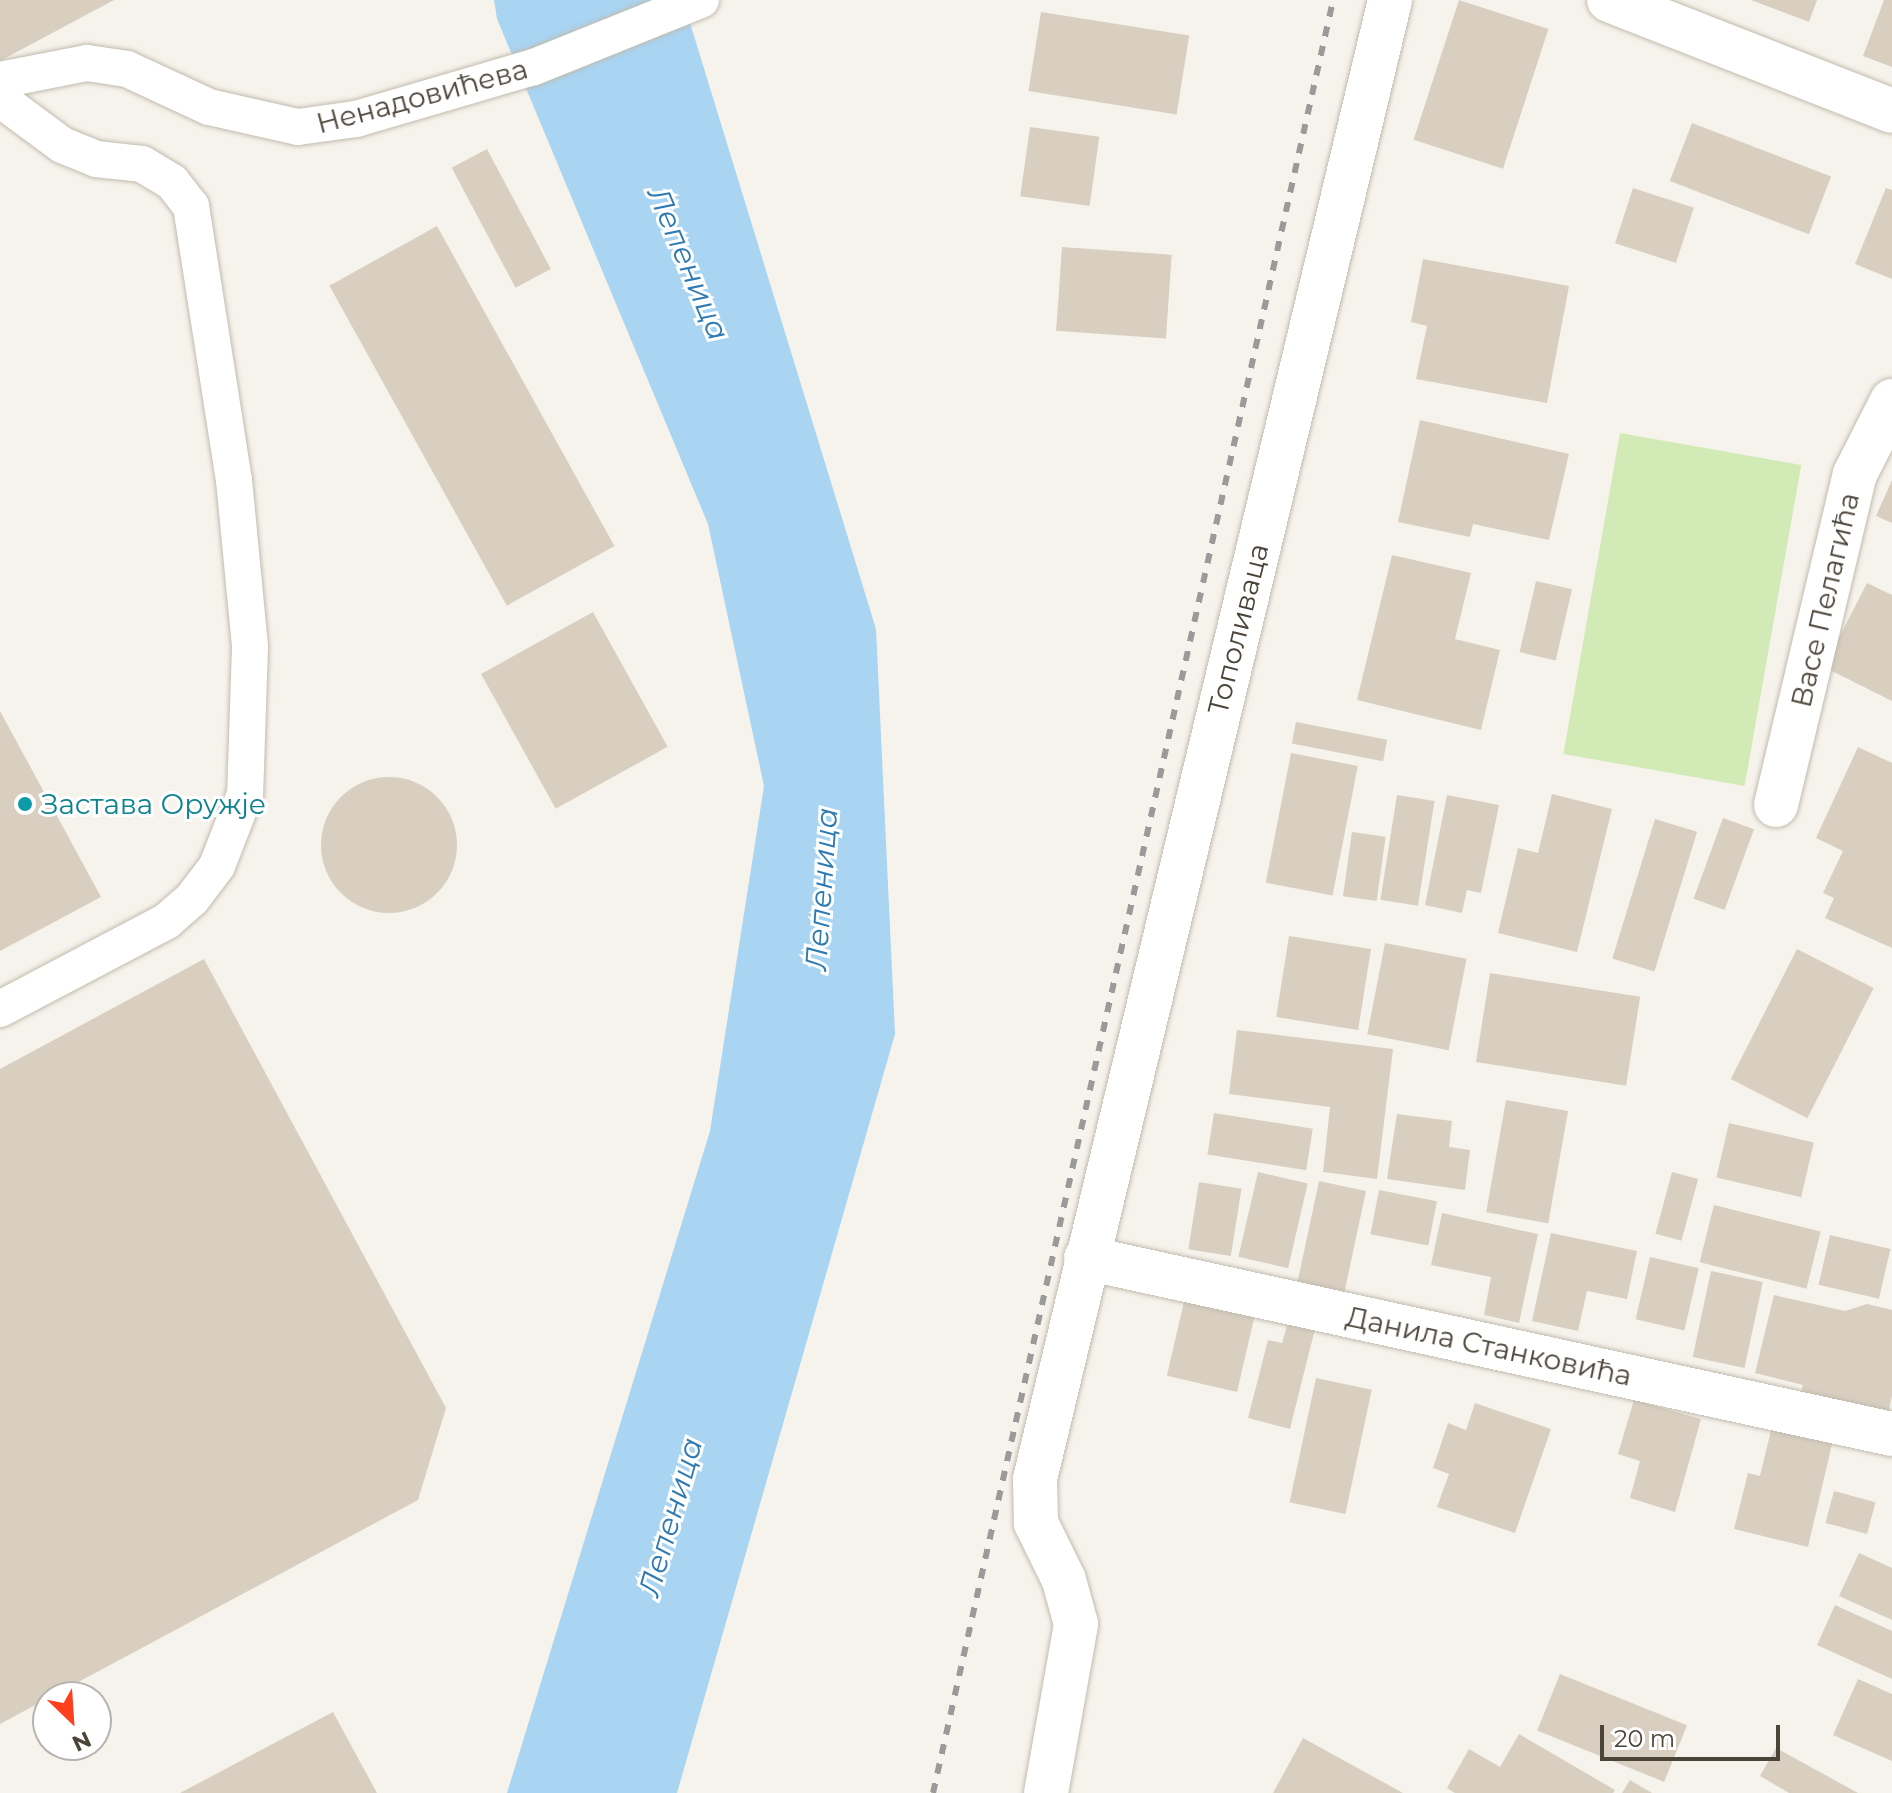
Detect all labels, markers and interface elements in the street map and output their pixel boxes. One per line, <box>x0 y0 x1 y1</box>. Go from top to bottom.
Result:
street label: Ненадовићева <box>313 52 531 140</box>
water label: Лепеница <box>640 182 736 346</box>
street label: Васе Пелагића <box>1784 489 1866 711</box>
street label: Тополиваца <box>1201 540 1275 718</box>
place label: Застава Оружје <box>41 787 266 821</box>
marker: Застава Оружје <box>16 795 34 813</box>
water label: Лепеница <box>798 807 846 971</box>
street label: Данила Станковића <box>1343 1299 1635 1393</box>
water label: Лепеница <box>631 1434 711 1600</box>
north arrow <box>32 1681 112 1761</box>
scale bar <box>1604 1709 1784 1759</box>
text: 20 m <box>1614 1724 1675 1753</box>
text: N <box>68 1725 95 1757</box>

